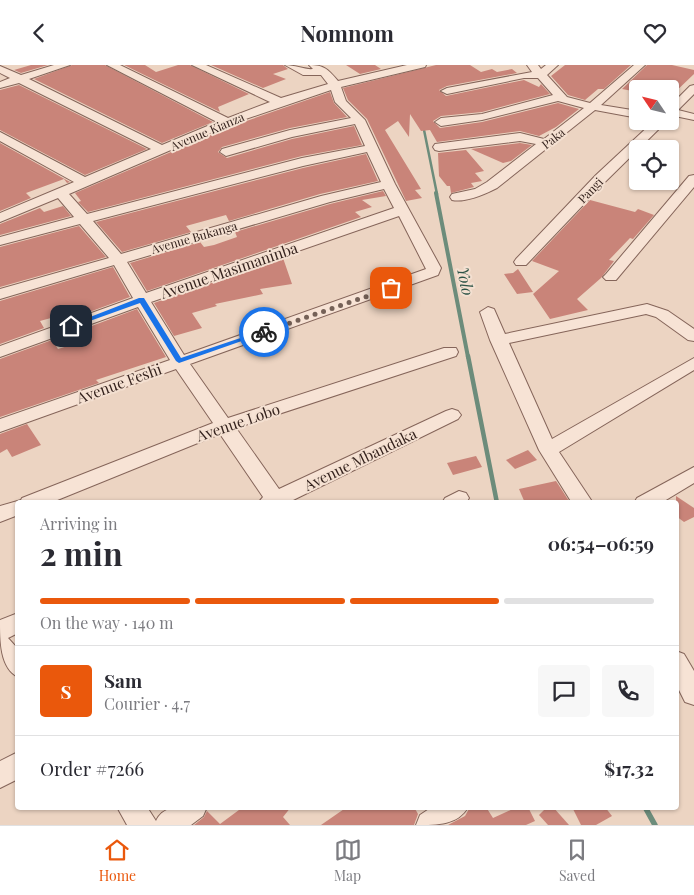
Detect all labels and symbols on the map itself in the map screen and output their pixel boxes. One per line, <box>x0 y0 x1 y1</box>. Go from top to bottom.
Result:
north arrow <box>629 80 679 130</box>
street label: Avenue Kianza <box>167 108 246 154</box>
street label: Paka <box>538 124 568 152</box>
street label: Pangi <box>574 173 606 206</box>
street label: Avenue Bukanga <box>148 217 239 257</box>
street label: Avenue Masimaninba <box>157 237 301 303</box>
water label: Yolo <box>453 265 479 297</box>
pin <box>370 267 412 309</box>
pin <box>50 305 92 347</box>
courier <box>239 307 289 357</box>
street label: Avenue Feshi <box>73 358 165 408</box>
street label: Avenue Lobo <box>193 398 282 446</box>
street label: Avenue Mbandaka <box>299 423 420 495</box>

